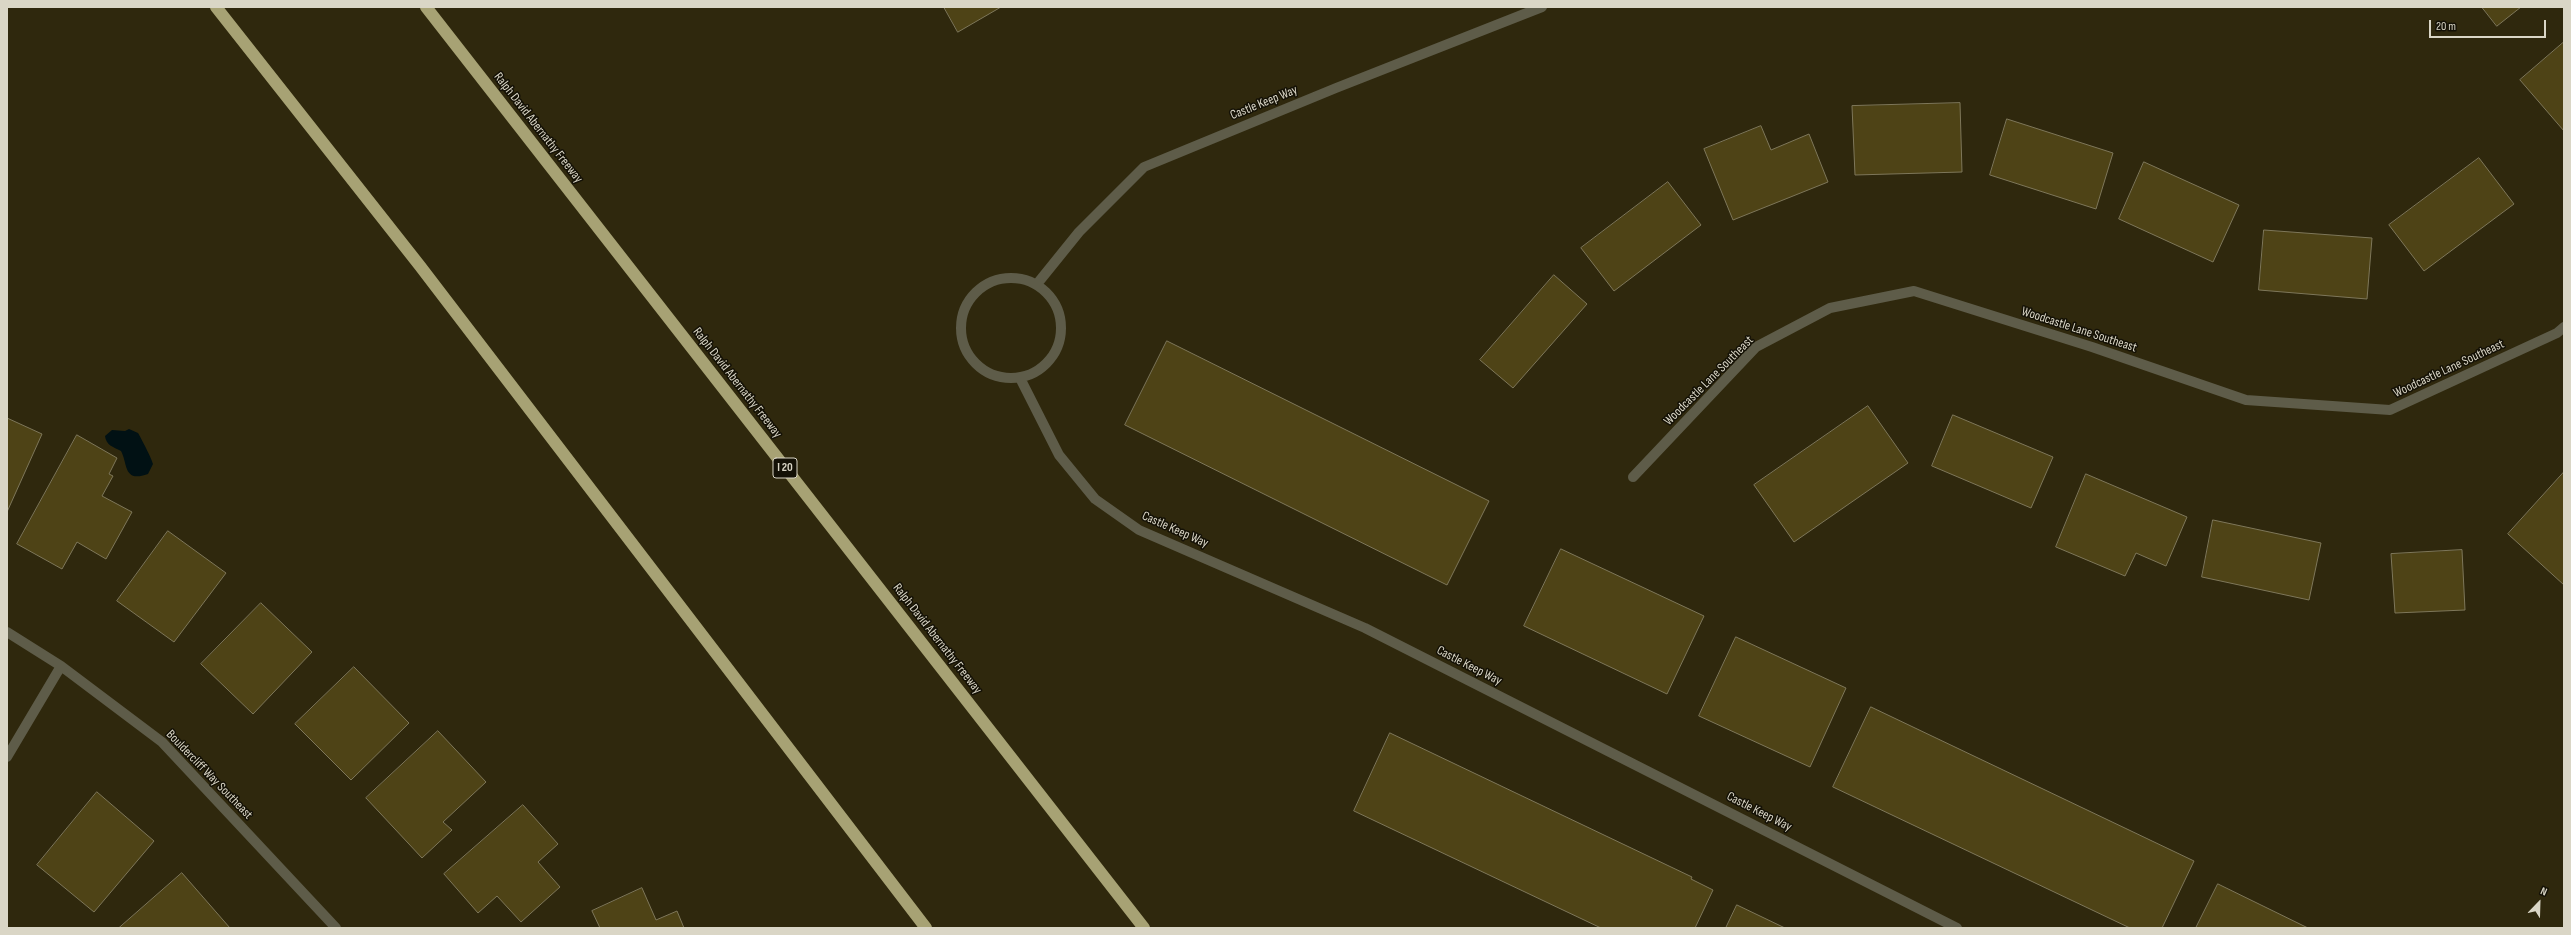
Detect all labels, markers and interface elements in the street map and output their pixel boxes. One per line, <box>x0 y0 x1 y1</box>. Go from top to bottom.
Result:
scale bar <box>2431 12 2548 38</box>
text: 20 m <box>2436 19 2456 34</box>
street label: Ralph David Abernathy Freeway <box>490 70 586 186</box>
street label: Castle Keep Way <box>1228 82 1300 124</box>
street label: Woodcastle Lane Southeast <box>2019 304 2139 356</box>
street label: Ralph David Abernathy Freeway <box>689 325 785 441</box>
street label: Woodcastle Lane Southeast <box>1661 333 1757 429</box>
street label: Woodcastle Lane Southeast <box>2391 337 2507 401</box>
road number: I 20 <box>773 458 797 478</box>
street label: Castle Keep Way <box>1139 508 1211 552</box>
street label: Ralph David Abernathy Freeway <box>889 581 985 697</box>
street label: Castle Keep Way <box>1434 643 1504 689</box>
street label: Bouldercliff Way Southeast <box>162 727 256 823</box>
street label: Castle Keep Way <box>1724 789 1794 835</box>
north arrow <box>2519 883 2559 923</box>
text: N <box>2539 884 2549 899</box>

